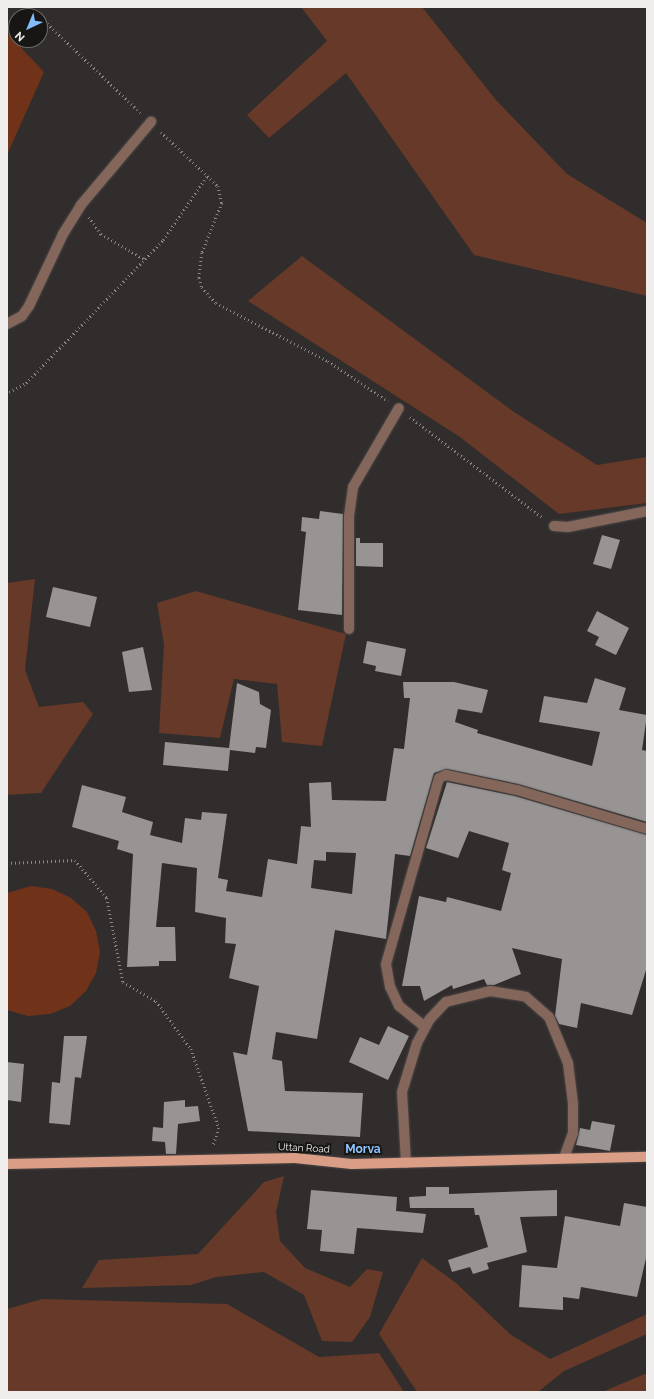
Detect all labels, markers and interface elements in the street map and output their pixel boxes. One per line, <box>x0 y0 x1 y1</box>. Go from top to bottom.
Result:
north arrow <box>8 8 48 48</box>
text: N <box>12 29 28 44</box>
street label: Uttan Road <box>278 1141 330 1155</box>
district label: Morva <box>345 1143 381 1157</box>

